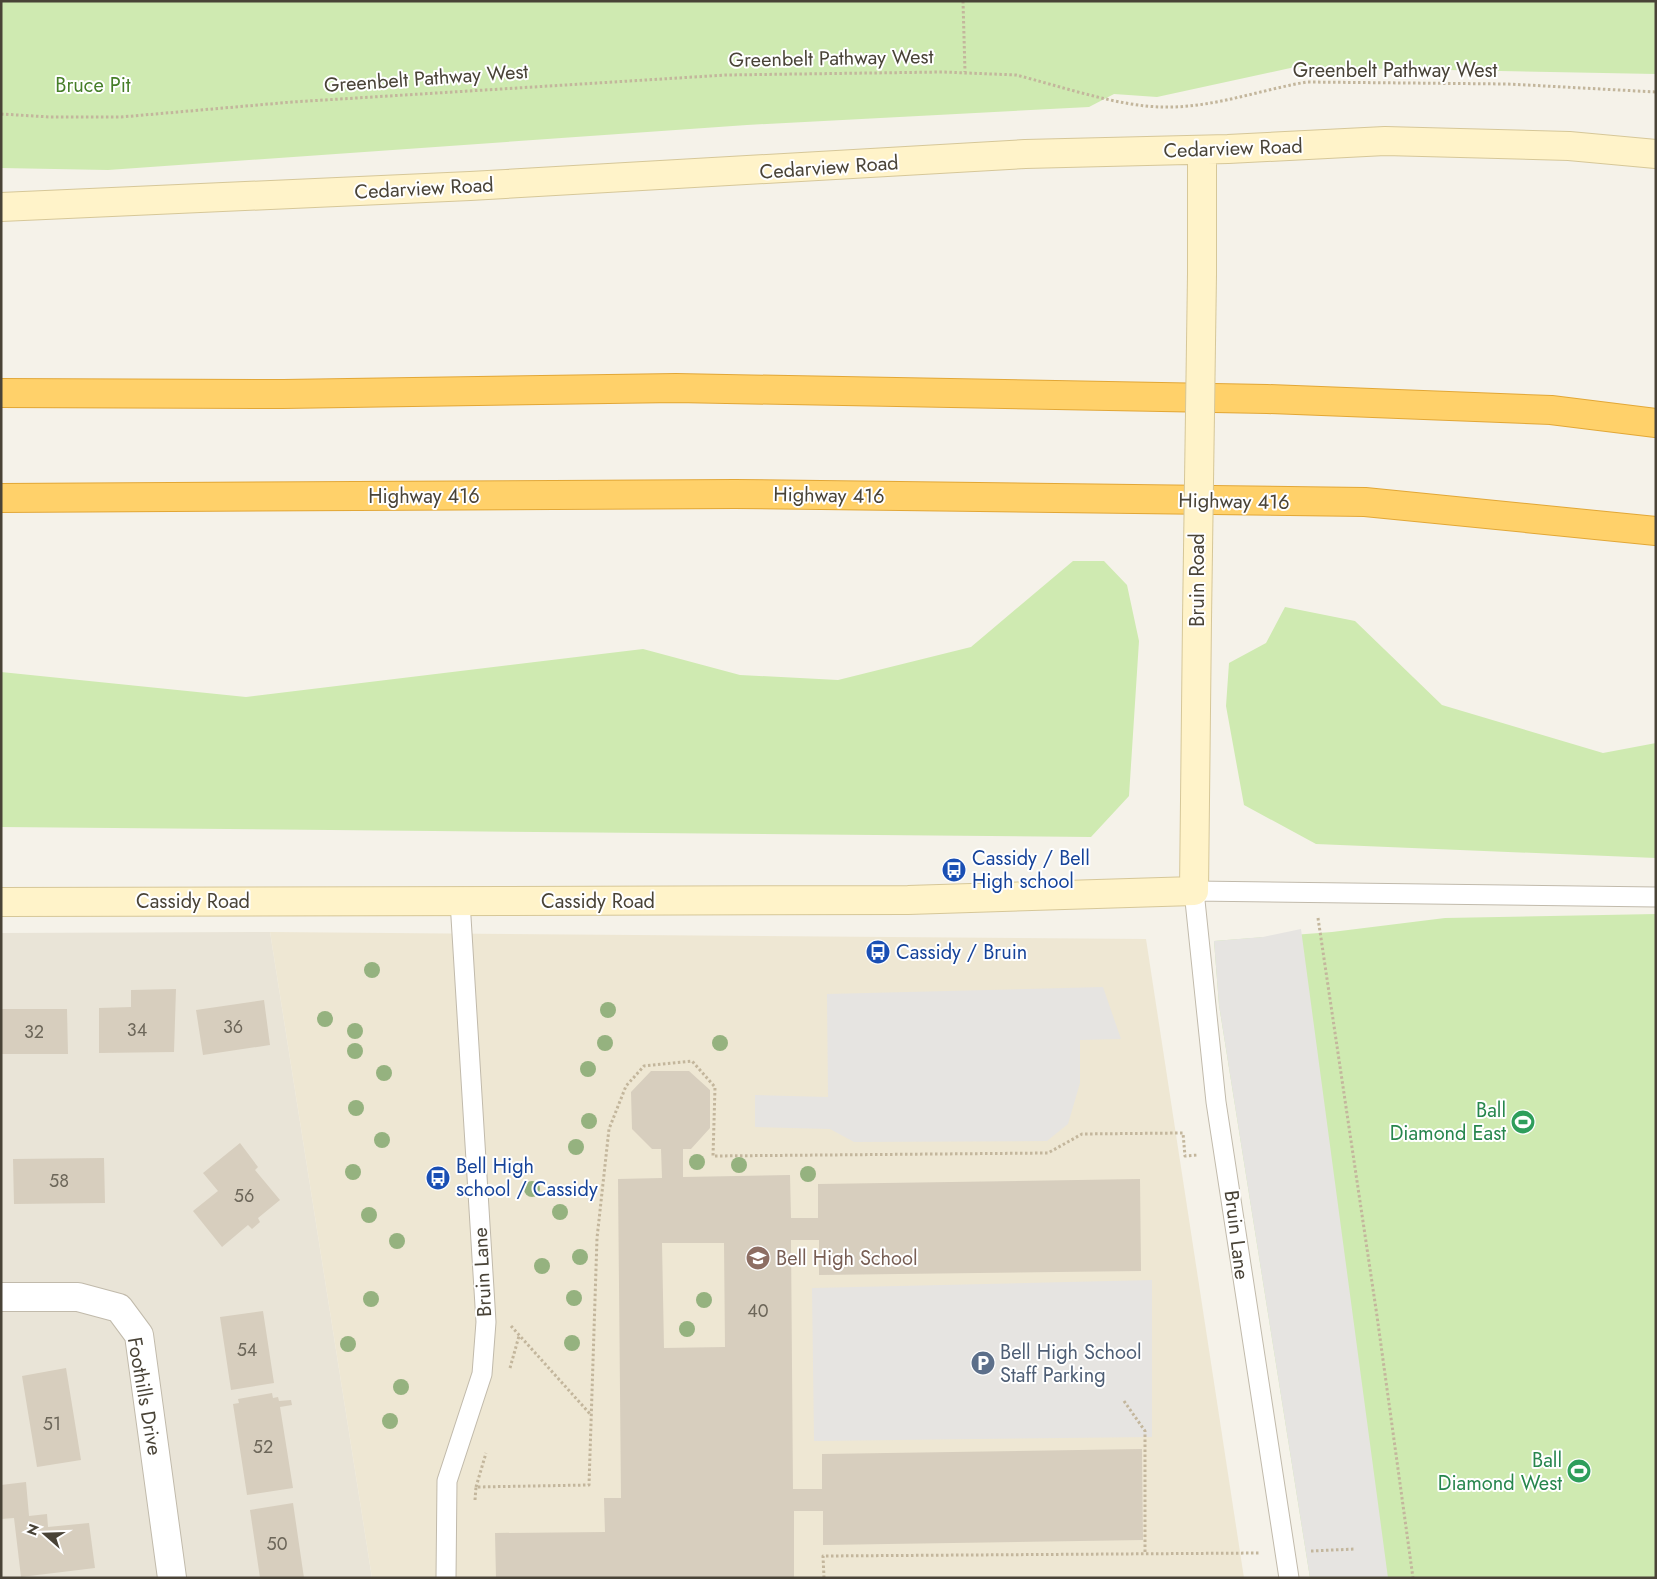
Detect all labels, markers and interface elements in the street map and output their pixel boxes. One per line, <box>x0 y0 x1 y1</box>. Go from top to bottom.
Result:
street label: Greenbelt Pathway West <box>728 42 934 75</box>
street label: Greenbelt Pathway West <box>1293 56 1498 85</box>
street label: Greenbelt Pathway West <box>323 57 529 100</box>
park label: Bruce Pit <box>55 71 131 100</box>
street label: Cedarview Road <box>1163 132 1303 165</box>
street label: Cedarview Road <box>759 148 899 187</box>
street label: Cedarview Road <box>354 170 494 207</box>
street label: Highway 416 <box>773 480 885 511</box>
street label: Highway 416 <box>368 482 480 511</box>
street label: Highway 416 <box>1178 486 1290 517</box>
street label: Bruin Road <box>1183 533 1212 627</box>
place label: Cassidy / Bell High school <box>972 844 1090 896</box>
bus stop icon: Cassidy / Bell High school <box>941 857 967 883</box>
street label: Cassidy Road <box>136 887 250 916</box>
street label: Cassidy Road <box>541 887 655 916</box>
place label: Cassidy / Bruin <box>896 938 1027 967</box>
bus stop icon: Cassidy / Bruin <box>865 939 891 965</box>
house number: 36 <box>223 1014 243 1040</box>
house number: 34 <box>127 1017 147 1043</box>
house number: 32 <box>24 1019 44 1045</box>
place label: Ball Diamond East <box>1390 1096 1506 1148</box>
sports icon: Ball Diamond East <box>1510 1109 1536 1135</box>
place label: Bell High school / Cassidy <box>456 1152 598 1204</box>
bus stop icon: Bell High school / Cassidy <box>425 1165 451 1191</box>
house number: 58 <box>49 1168 69 1194</box>
house number: 56 <box>234 1183 254 1209</box>
street label: Bruin Lane <box>1217 1189 1256 1281</box>
street label: Bruin Lane <box>466 1226 499 1317</box>
place label: Bell High School <box>776 1244 918 1273</box>
school or university icon: Bell High School <box>745 1245 771 1271</box>
house number: 40 <box>747 1298 769 1324</box>
street label: Foothills Drive <box>120 1335 169 1457</box>
house number: 54 <box>237 1337 257 1363</box>
place label: Bell High School Staff Parking <box>1000 1338 1142 1390</box>
parking icon: Bell High School Staff Parking <box>970 1350 996 1376</box>
house number: 51 <box>43 1411 61 1437</box>
house number: 52 <box>253 1434 273 1460</box>
place label: Ball Diamond West <box>1438 1446 1562 1498</box>
sports icon: Ball Diamond West <box>1566 1458 1592 1484</box>
north arrow <box>20 1509 70 1559</box>
text: N <box>21 1521 44 1538</box>
house number: 50 <box>267 1531 288 1557</box>

